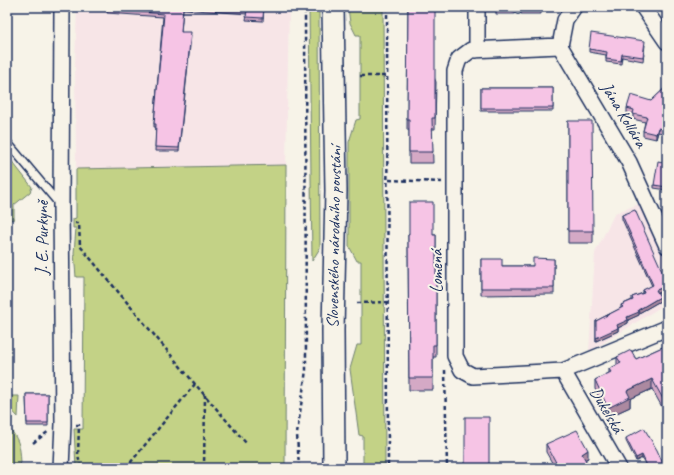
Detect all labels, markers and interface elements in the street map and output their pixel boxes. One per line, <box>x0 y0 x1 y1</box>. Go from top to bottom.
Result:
street label: Jána Kollára <box>596 78 652 153</box>
street label: Slovenského národního povstání <box>322 142 346 328</box>
street label: J. E. Purkyně <box>32 198 53 276</box>
street label: Lomená <box>426 248 447 293</box>
street label: Dukelská <box>585 383 629 438</box>

